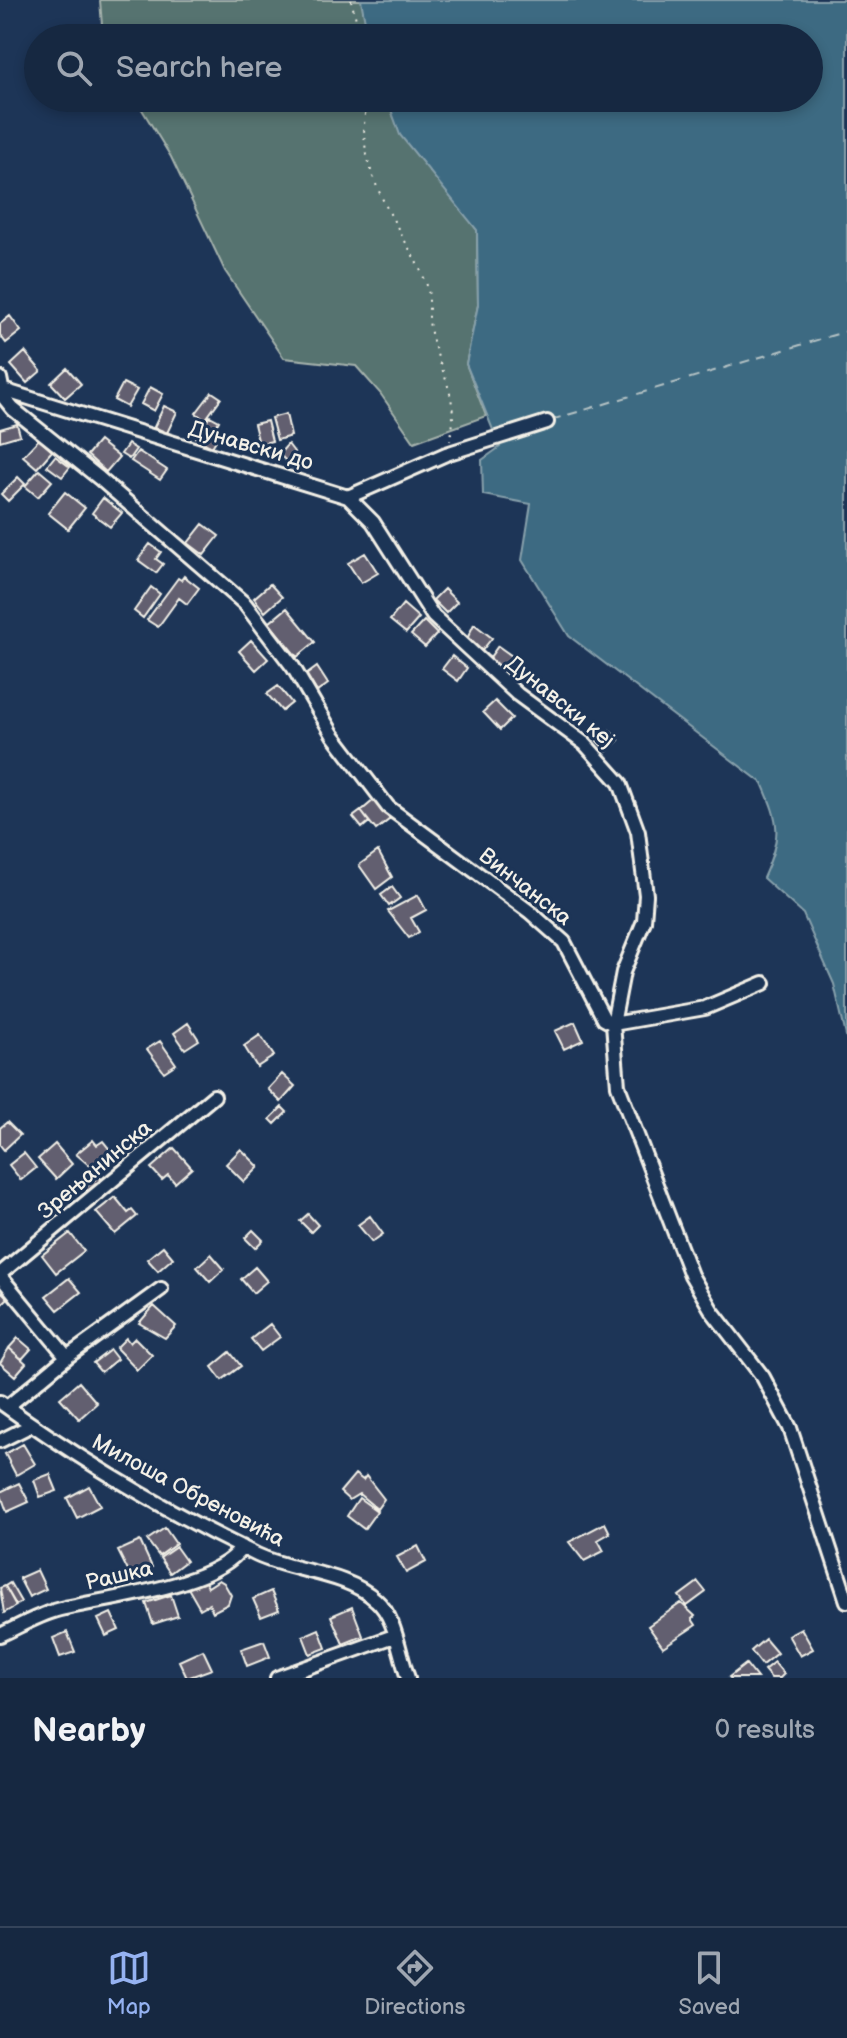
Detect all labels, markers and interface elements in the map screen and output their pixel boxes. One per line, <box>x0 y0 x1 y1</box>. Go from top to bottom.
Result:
search box <box>24 24 823 112</box>
icon: search <box>52 46 96 90</box>
text: Search here <box>116 50 282 86</box>
street label: Дунавски до <box>186 415 316 477</box>
street label: Дунавски кеј <box>500 650 620 754</box>
street label: Винчанска <box>473 842 577 932</box>
street label: Зрењанинска <box>33 1115 157 1225</box>
street label: Милоша Обреновића <box>87 1429 289 1553</box>
street label: Рашка <box>83 1555 155 1597</box>
text: Nearby <box>32 1710 146 1751</box>
text: 0 results <box>715 1715 815 1746</box>
tab: Map <box>107 1946 151 2021</box>
tab: Directions <box>364 1946 465 2021</box>
tab: Saved <box>679 1946 740 2021</box>

